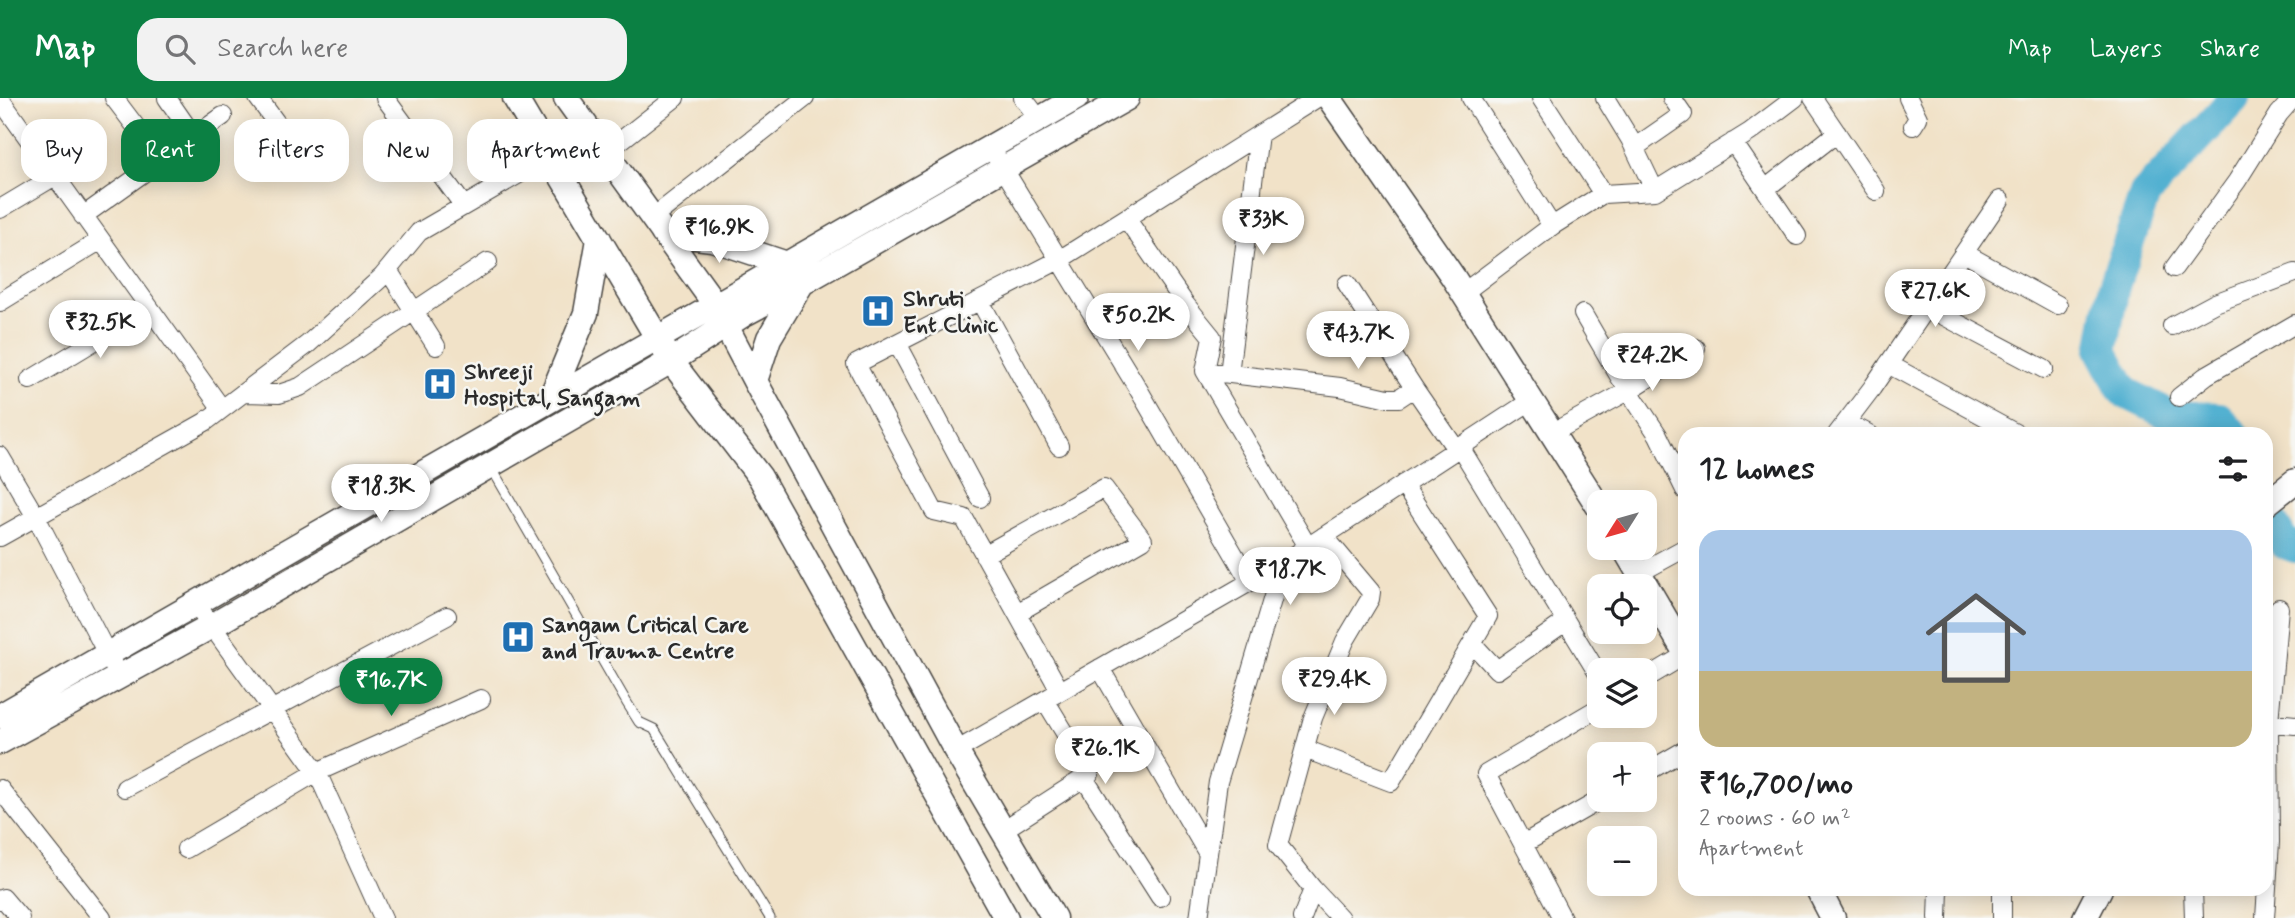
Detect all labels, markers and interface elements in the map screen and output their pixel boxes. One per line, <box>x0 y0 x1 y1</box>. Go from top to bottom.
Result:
search box <box>137 18 627 81</box>
text: Map <box>35 27 95 71</box>
icon: search <box>161 30 199 68</box>
text: Search here <box>217 32 348 66</box>
text: Map <box>2008 34 2052 65</box>
text: Layers <box>2090 34 2162 65</box>
text: Share <box>2200 34 2260 65</box>
chip: Buy <box>21 119 107 182</box>
chip: Rent <box>121 119 220 182</box>
chip: Filters <box>234 119 349 182</box>
chip: New <box>363 119 453 182</box>
chip: Apartment <box>467 119 624 182</box>
pin: ₹33K <box>1222 198 1304 257</box>
text: ₹33K <box>1238 205 1288 235</box>
pin: ₹16.9K <box>662 206 776 265</box>
text: ₹16.9K <box>685 213 753 243</box>
pin: ₹27.6K <box>1878 270 1992 329</box>
text: ₹27.6K <box>1901 277 1969 307</box>
place label: Shruti Ent Clinic <box>903 285 999 341</box>
hospital icon: Shruti Ent Clinic <box>859 292 897 330</box>
pin: ₹50.2K <box>1081 294 1195 353</box>
pin: ₹32.5K <box>43 300 157 360</box>
text: ₹50.2K <box>1102 301 1174 331</box>
text: ₹32.5K <box>65 308 135 338</box>
pin: ₹43.7K <box>1301 312 1415 371</box>
text: ₹43.7K <box>1322 319 1394 349</box>
pin: ₹24.2K <box>1595 334 1709 393</box>
text: ₹24.2K <box>1617 341 1687 371</box>
place label: Shreeji Hospital, Sangam <box>464 358 641 417</box>
hospital icon: Shreeji Hospital, Sangam <box>421 365 459 403</box>
text: 12 homes <box>1699 450 1815 489</box>
icon: filters <box>2214 450 2252 488</box>
pin: ₹18.3K <box>324 464 438 524</box>
text: ₹18.3K <box>347 472 415 502</box>
north arrow <box>1587 490 1657 560</box>
map controls <box>1587 490 1657 896</box>
pin: ₹18.7K <box>1233 547 1347 607</box>
text: ₹18.7K <box>1254 555 1326 585</box>
button: locate <box>1587 574 1657 644</box>
icon: home <box>1913 575 2039 701</box>
place label: Sangam Critical Care and Trauma Centre <box>542 611 749 667</box>
hospital icon: Sangam Critical Care and Trauma Centre <box>499 618 537 656</box>
pin: ₹16.7K <box>334 658 448 718</box>
pin: ₹29.4K <box>1277 658 1391 717</box>
button: layers <box>1587 658 1657 728</box>
text: ₹29.4K <box>1298 665 1370 695</box>
text: ₹16.7K <box>355 666 427 696</box>
pin: ₹26.1K <box>1048 726 1162 786</box>
text: ₹26.1K <box>1071 734 1139 764</box>
button: + <box>1587 742 1657 812</box>
text: ₹16,700/mo <box>1699 765 1853 804</box>
text: 2 rooms · 60 m² <box>1699 804 1851 834</box>
button: − <box>1587 826 1657 896</box>
text: Apartment <box>1699 834 1804 864</box>

